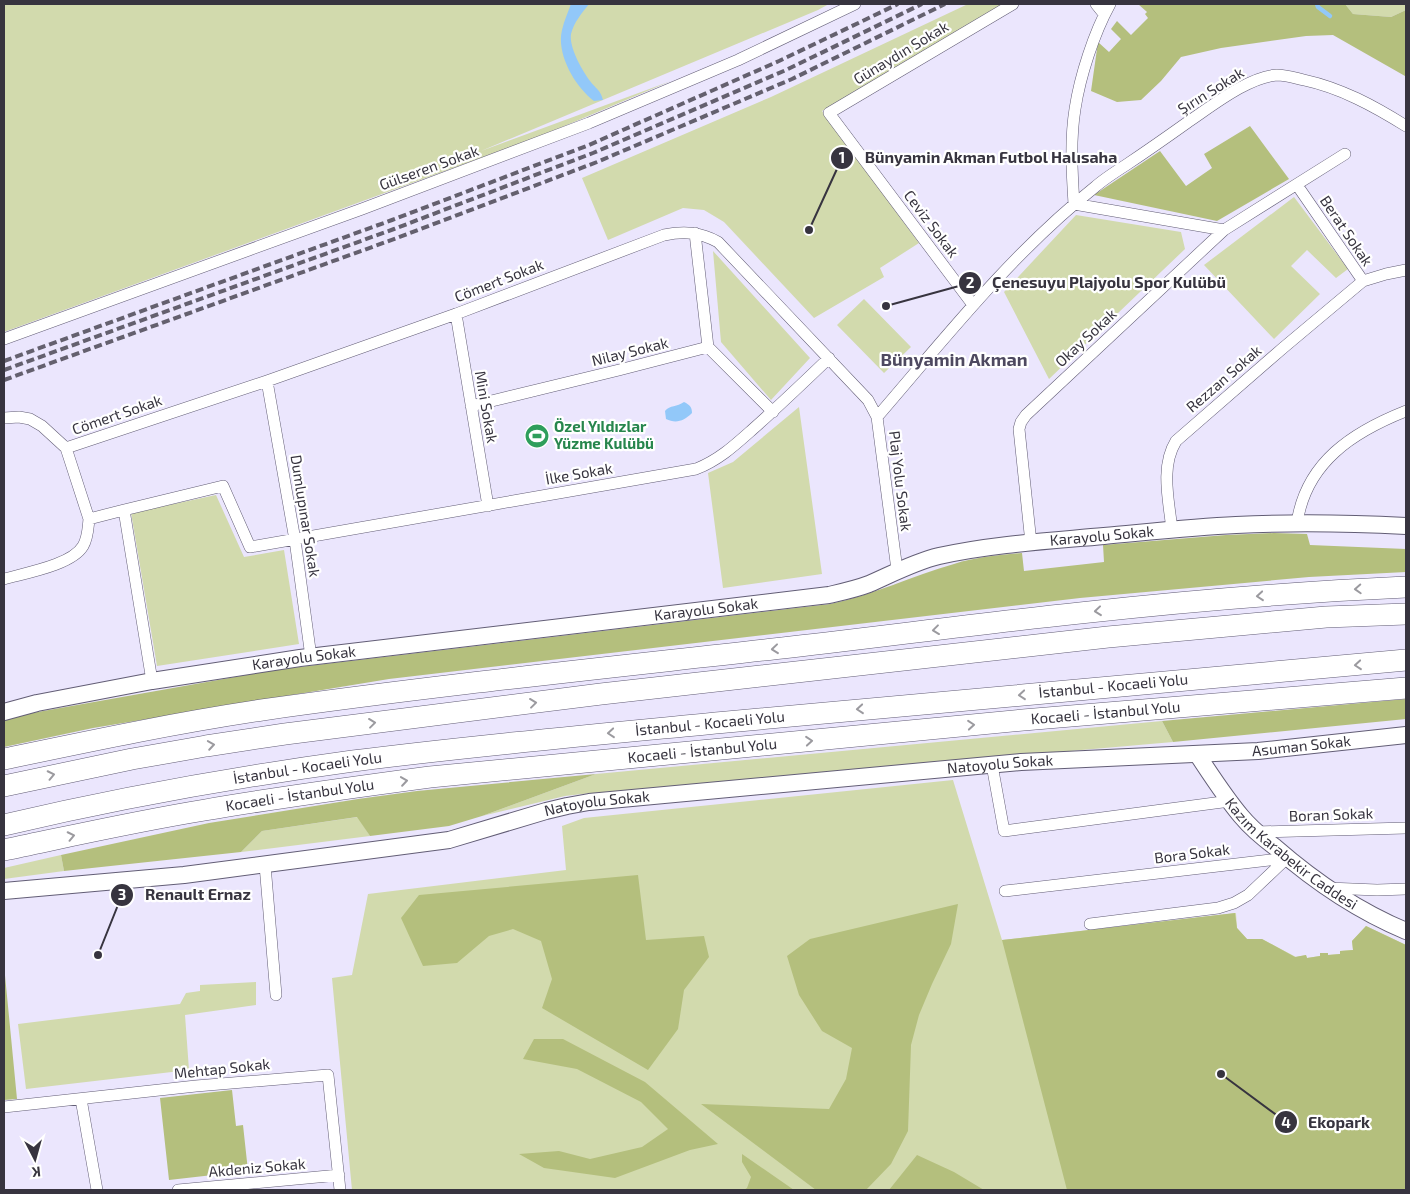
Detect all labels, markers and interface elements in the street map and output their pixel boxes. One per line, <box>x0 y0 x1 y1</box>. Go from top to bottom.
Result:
street label: Günaydın Sokak <box>850 17 952 88</box>
street label: Şırın Sokak <box>1174 63 1248 118</box>
street label: Gülseren Sokak <box>376 141 481 193</box>
callout: Bünyamin Akman Futbol Halısaha <box>830 142 1128 173</box>
text: Bünyamin Akman Futbol Halısaha <box>865 147 1117 167</box>
text: 1 <box>839 148 845 166</box>
street label: Ceviz Sokak <box>901 186 963 261</box>
street label: Berat Sokak <box>1317 192 1377 269</box>
street label: Cömert Sokak <box>452 255 546 305</box>
callout: Çenesuyu Plajyolu Spor Kulübü <box>957 267 1237 298</box>
text: Çenesuyu Plajyolu Spor Kulübü <box>992 272 1226 293</box>
text: 2 <box>966 273 975 291</box>
street label: Okay Sokak <box>1051 304 1120 370</box>
street label: Nilay Sokak <box>590 333 670 369</box>
street label: Rezzan Sokak <box>1182 341 1265 416</box>
district label: Bünyamin Akman <box>880 348 1028 370</box>
street label: Mini Sokak <box>472 369 502 445</box>
street label: Cömert Sokak <box>69 390 164 438</box>
place label: Özel Yıldızlar Yüzme Kulübü <box>554 417 654 452</box>
sports icon: Özel Yıldızlar Yüzme Kulübü <box>524 423 550 449</box>
street label: Plaj Yolu Sokak <box>885 430 916 533</box>
street label: Dumlupınar Sokak <box>287 453 325 579</box>
street label: İlke Sokak <box>544 458 614 488</box>
street label: Karayolu Sokak <box>1049 521 1155 549</box>
one-way arrow <box>1353 584 1361 595</box>
one-way arrow <box>1255 590 1263 601</box>
street label: Karayolu Sokak <box>653 593 759 624</box>
one-way arrow <box>1094 605 1102 616</box>
one-way arrow <box>932 624 940 635</box>
street label: Karayolu Sokak <box>251 641 357 673</box>
one-way arrow <box>771 643 779 654</box>
one-way arrow <box>1353 659 1361 670</box>
street label: İstanbul - Kocaeli Yolu <box>1038 669 1189 701</box>
one-way arrow <box>1017 689 1025 700</box>
street label: Kocaeli - İstanbul Yolu <box>1030 697 1181 727</box>
one-way arrow <box>530 698 538 709</box>
one-way arrow <box>855 703 863 714</box>
street label: İstanbul - Kocaeli Yolu <box>634 706 786 739</box>
one-way arrow <box>368 718 376 729</box>
one-way arrow <box>967 720 975 731</box>
one-way arrow <box>606 727 614 738</box>
street label: Asuman Sokak <box>1251 731 1352 759</box>
street label: Kocaeli - İstanbul Yolu <box>627 734 778 766</box>
one-way arrow <box>806 735 814 746</box>
one-way arrow <box>207 741 215 751</box>
street label: İstanbul - Kocaeli Yolu <box>232 747 383 787</box>
street label: Natoyolu Sokak <box>946 751 1054 777</box>
one-way arrow <box>47 771 56 781</box>
street label: Kocaeli - İstanbul Yolu <box>224 775 375 814</box>
one-way arrow <box>400 776 408 787</box>
street label: Natoyolu Sokak <box>542 786 651 819</box>
street label: Kazım Karabekir Caddesi <box>1222 794 1361 913</box>
street label: Boran Sokak <box>1288 804 1374 824</box>
one-way arrow <box>67 831 75 841</box>
street label: Bora Sokak <box>1153 839 1231 867</box>
callout: Renault Ernaz <box>110 879 261 910</box>
text: Renault Ernaz <box>145 884 251 903</box>
text: 3 <box>118 885 126 903</box>
street label: Mehtap Sokak <box>173 1054 271 1082</box>
callout: Ekopark <box>1273 1107 1380 1138</box>
text: Ekopark <box>1308 1112 1370 1131</box>
text: 4 <box>1281 1113 1291 1131</box>
north arrow <box>10 1134 60 1184</box>
street label: Akdeniz Sokak <box>208 1154 307 1180</box>
text: K <box>31 1164 42 1181</box>

